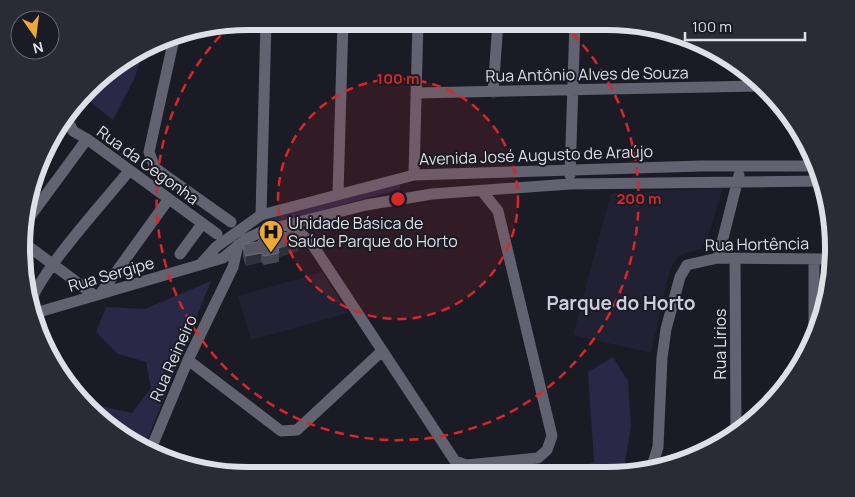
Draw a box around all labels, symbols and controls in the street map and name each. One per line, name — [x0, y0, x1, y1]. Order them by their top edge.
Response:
north arrow — [10, 10, 60, 60]
scale bar — [685, 10, 805, 42]
text: 100 m — [692, 16, 732, 37]
text: N — [31, 38, 45, 59]
street label: Rua Antônio Alves de Souza — [485, 61, 689, 87]
text: 100 m — [377, 68, 419, 89]
street label: Rua da Cegonha — [93, 121, 203, 209]
street label: Avenida José Augusto de Araújo — [419, 140, 653, 170]
text: 200 m — [616, 188, 662, 209]
centre of rings — [389, 190, 407, 208]
place label: Unidade Básica de Saúde Parque do Horto — [288, 212, 458, 252]
hospital icon: Unidade Básica de Saúde Parque do Horto — [258, 219, 284, 253]
street label: Rua Hortência — [705, 232, 809, 256]
street label: Rua Sergipe — [65, 251, 157, 297]
district label: Parque do Horto — [547, 290, 696, 316]
street label: Rua Lirios — [709, 309, 731, 379]
street label: Rua Reineiro — [144, 311, 202, 405]

